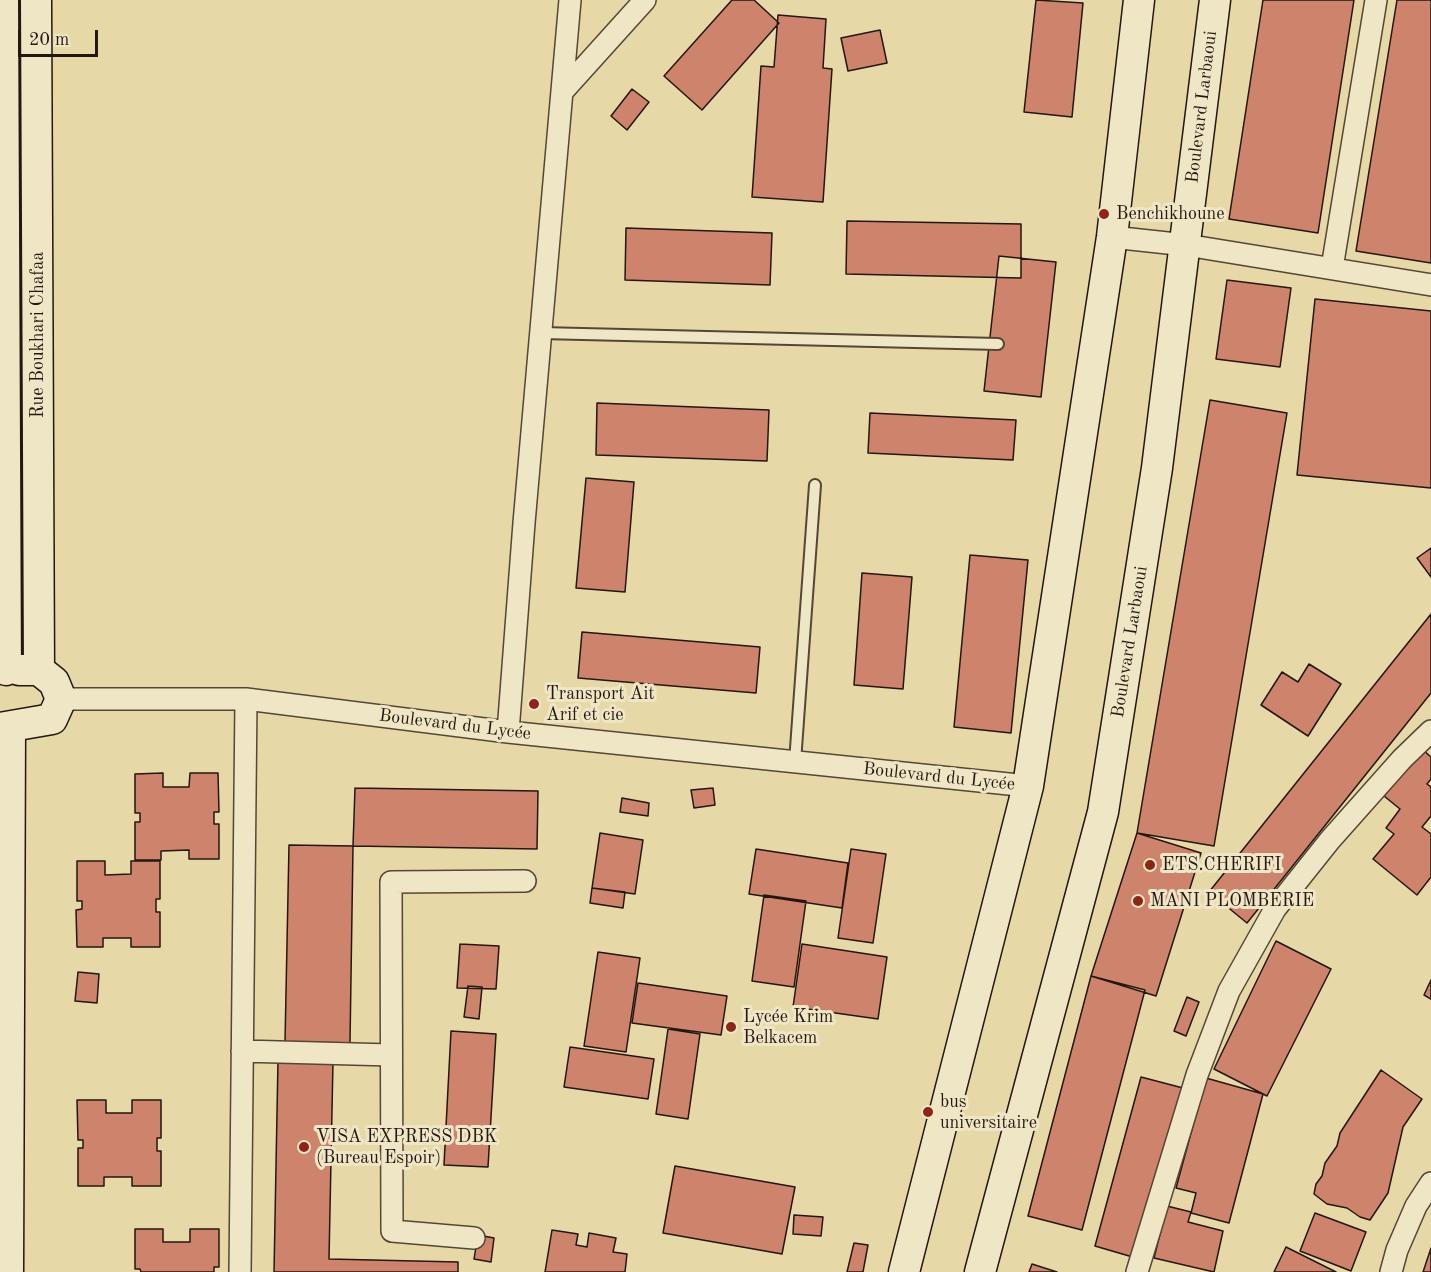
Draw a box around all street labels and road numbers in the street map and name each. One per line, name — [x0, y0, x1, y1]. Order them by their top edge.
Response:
street label: Boulevard Larbaoui — [1182, 29, 1222, 185]
street label: Rue Boukhari Chafaa — [27, 252, 49, 418]
street label: Boulevard Larbaoui — [1107, 564, 1153, 720]
street label: Boulevard du Lycée — [378, 705, 532, 745]
street label: Boulevard du Lycée — [862, 758, 1016, 796]

